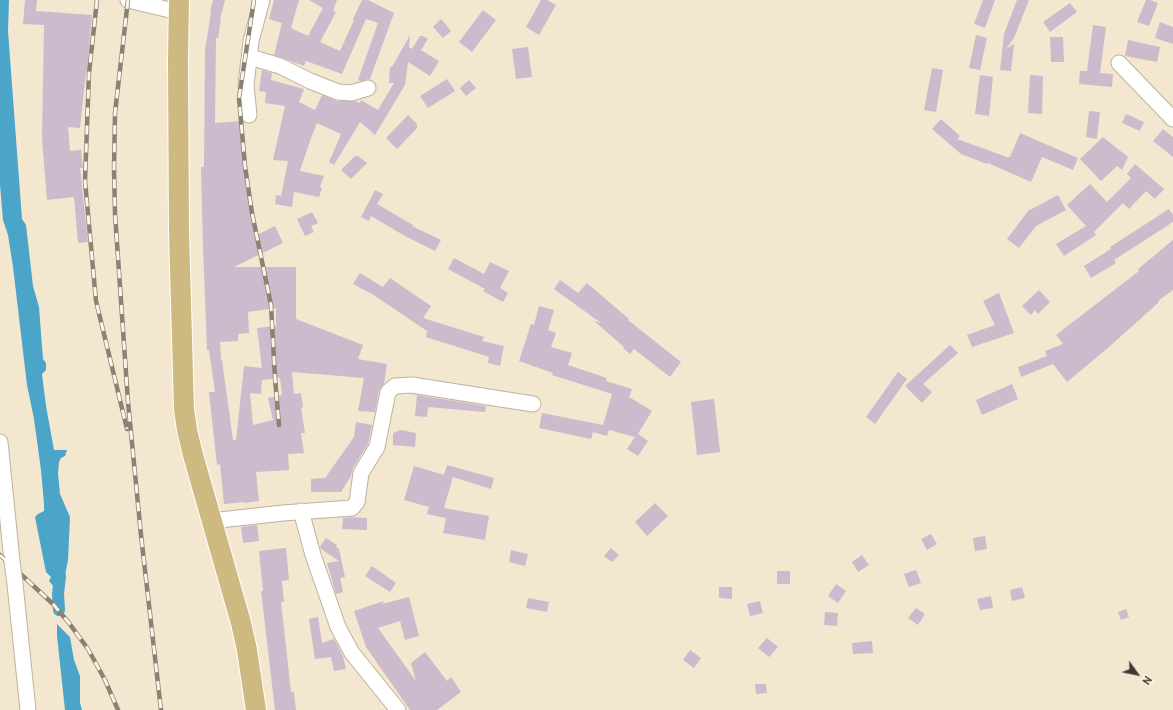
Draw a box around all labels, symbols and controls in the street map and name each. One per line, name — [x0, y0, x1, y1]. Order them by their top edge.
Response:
north arrow — [1117, 654, 1157, 694]
text: N — [1139, 673, 1155, 688]

